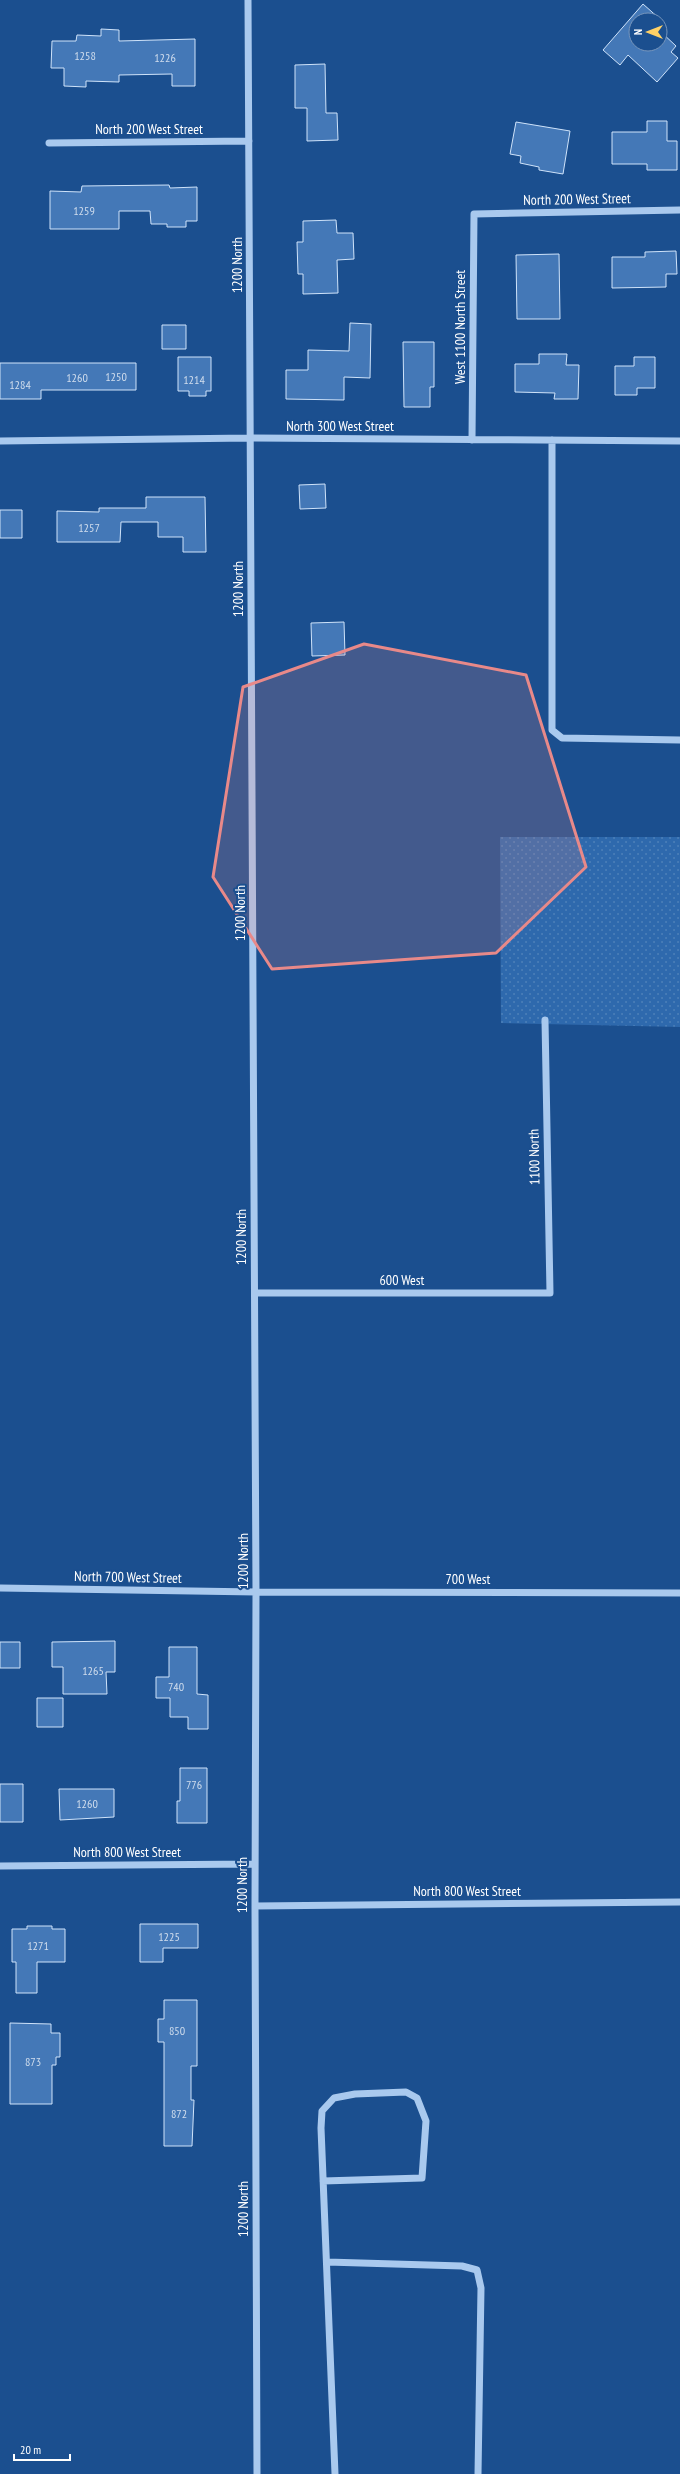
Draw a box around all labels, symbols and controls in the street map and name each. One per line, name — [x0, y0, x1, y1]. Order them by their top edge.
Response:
north arrow — [628, 12, 668, 52]
text: N — [631, 29, 645, 35]
house number: 1258 — [74, 48, 96, 63]
house number: 1226 — [154, 50, 176, 65]
street label: North 200 West Street — [95, 120, 203, 138]
street label: North 200 West Street — [523, 189, 631, 209]
house number: 1259 — [73, 203, 95, 218]
street label: 1200 North — [228, 237, 246, 293]
street label: West 1100 North Street — [451, 270, 469, 384]
house number: 1250 — [105, 369, 127, 384]
house number: 1260 — [66, 370, 88, 385]
house number: 1214 — [183, 372, 205, 387]
house number: 1284 — [9, 377, 31, 392]
street label: North 300 West Street — [286, 417, 394, 435]
house number: 1257 — [78, 520, 100, 535]
street label: 1200 North — [229, 561, 247, 617]
street label: 1200 North — [231, 885, 249, 941]
street label: 1100 North — [525, 1129, 543, 1185]
street label: 1200 North — [232, 1209, 250, 1265]
street label: 600 West — [380, 1271, 425, 1289]
street label: 1200 North — [234, 1533, 252, 1589]
street label: North 700 West Street — [74, 1567, 182, 1587]
street label: 700 West — [446, 1570, 491, 1588]
house number: 1265 — [82, 1663, 104, 1678]
house number: 740 — [168, 1679, 184, 1694]
house number: 776 — [186, 1777, 202, 1792]
house number: 1260 — [76, 1796, 98, 1811]
street label: North 800 West Street — [73, 1843, 181, 1861]
street label: 1200 North — [233, 1857, 251, 1913]
street label: North 800 West Street — [413, 1882, 521, 1900]
house number: 1225 — [158, 1929, 180, 1944]
house number: 1271 — [27, 1938, 49, 1953]
house number: 850 — [169, 2023, 185, 2038]
house number: 873 — [25, 2054, 41, 2069]
house number: 872 — [171, 2106, 187, 2121]
street label: 1200 North — [234, 2181, 252, 2237]
scale bar — [14, 2436, 70, 2462]
text: 20 m — [20, 2442, 41, 2457]

